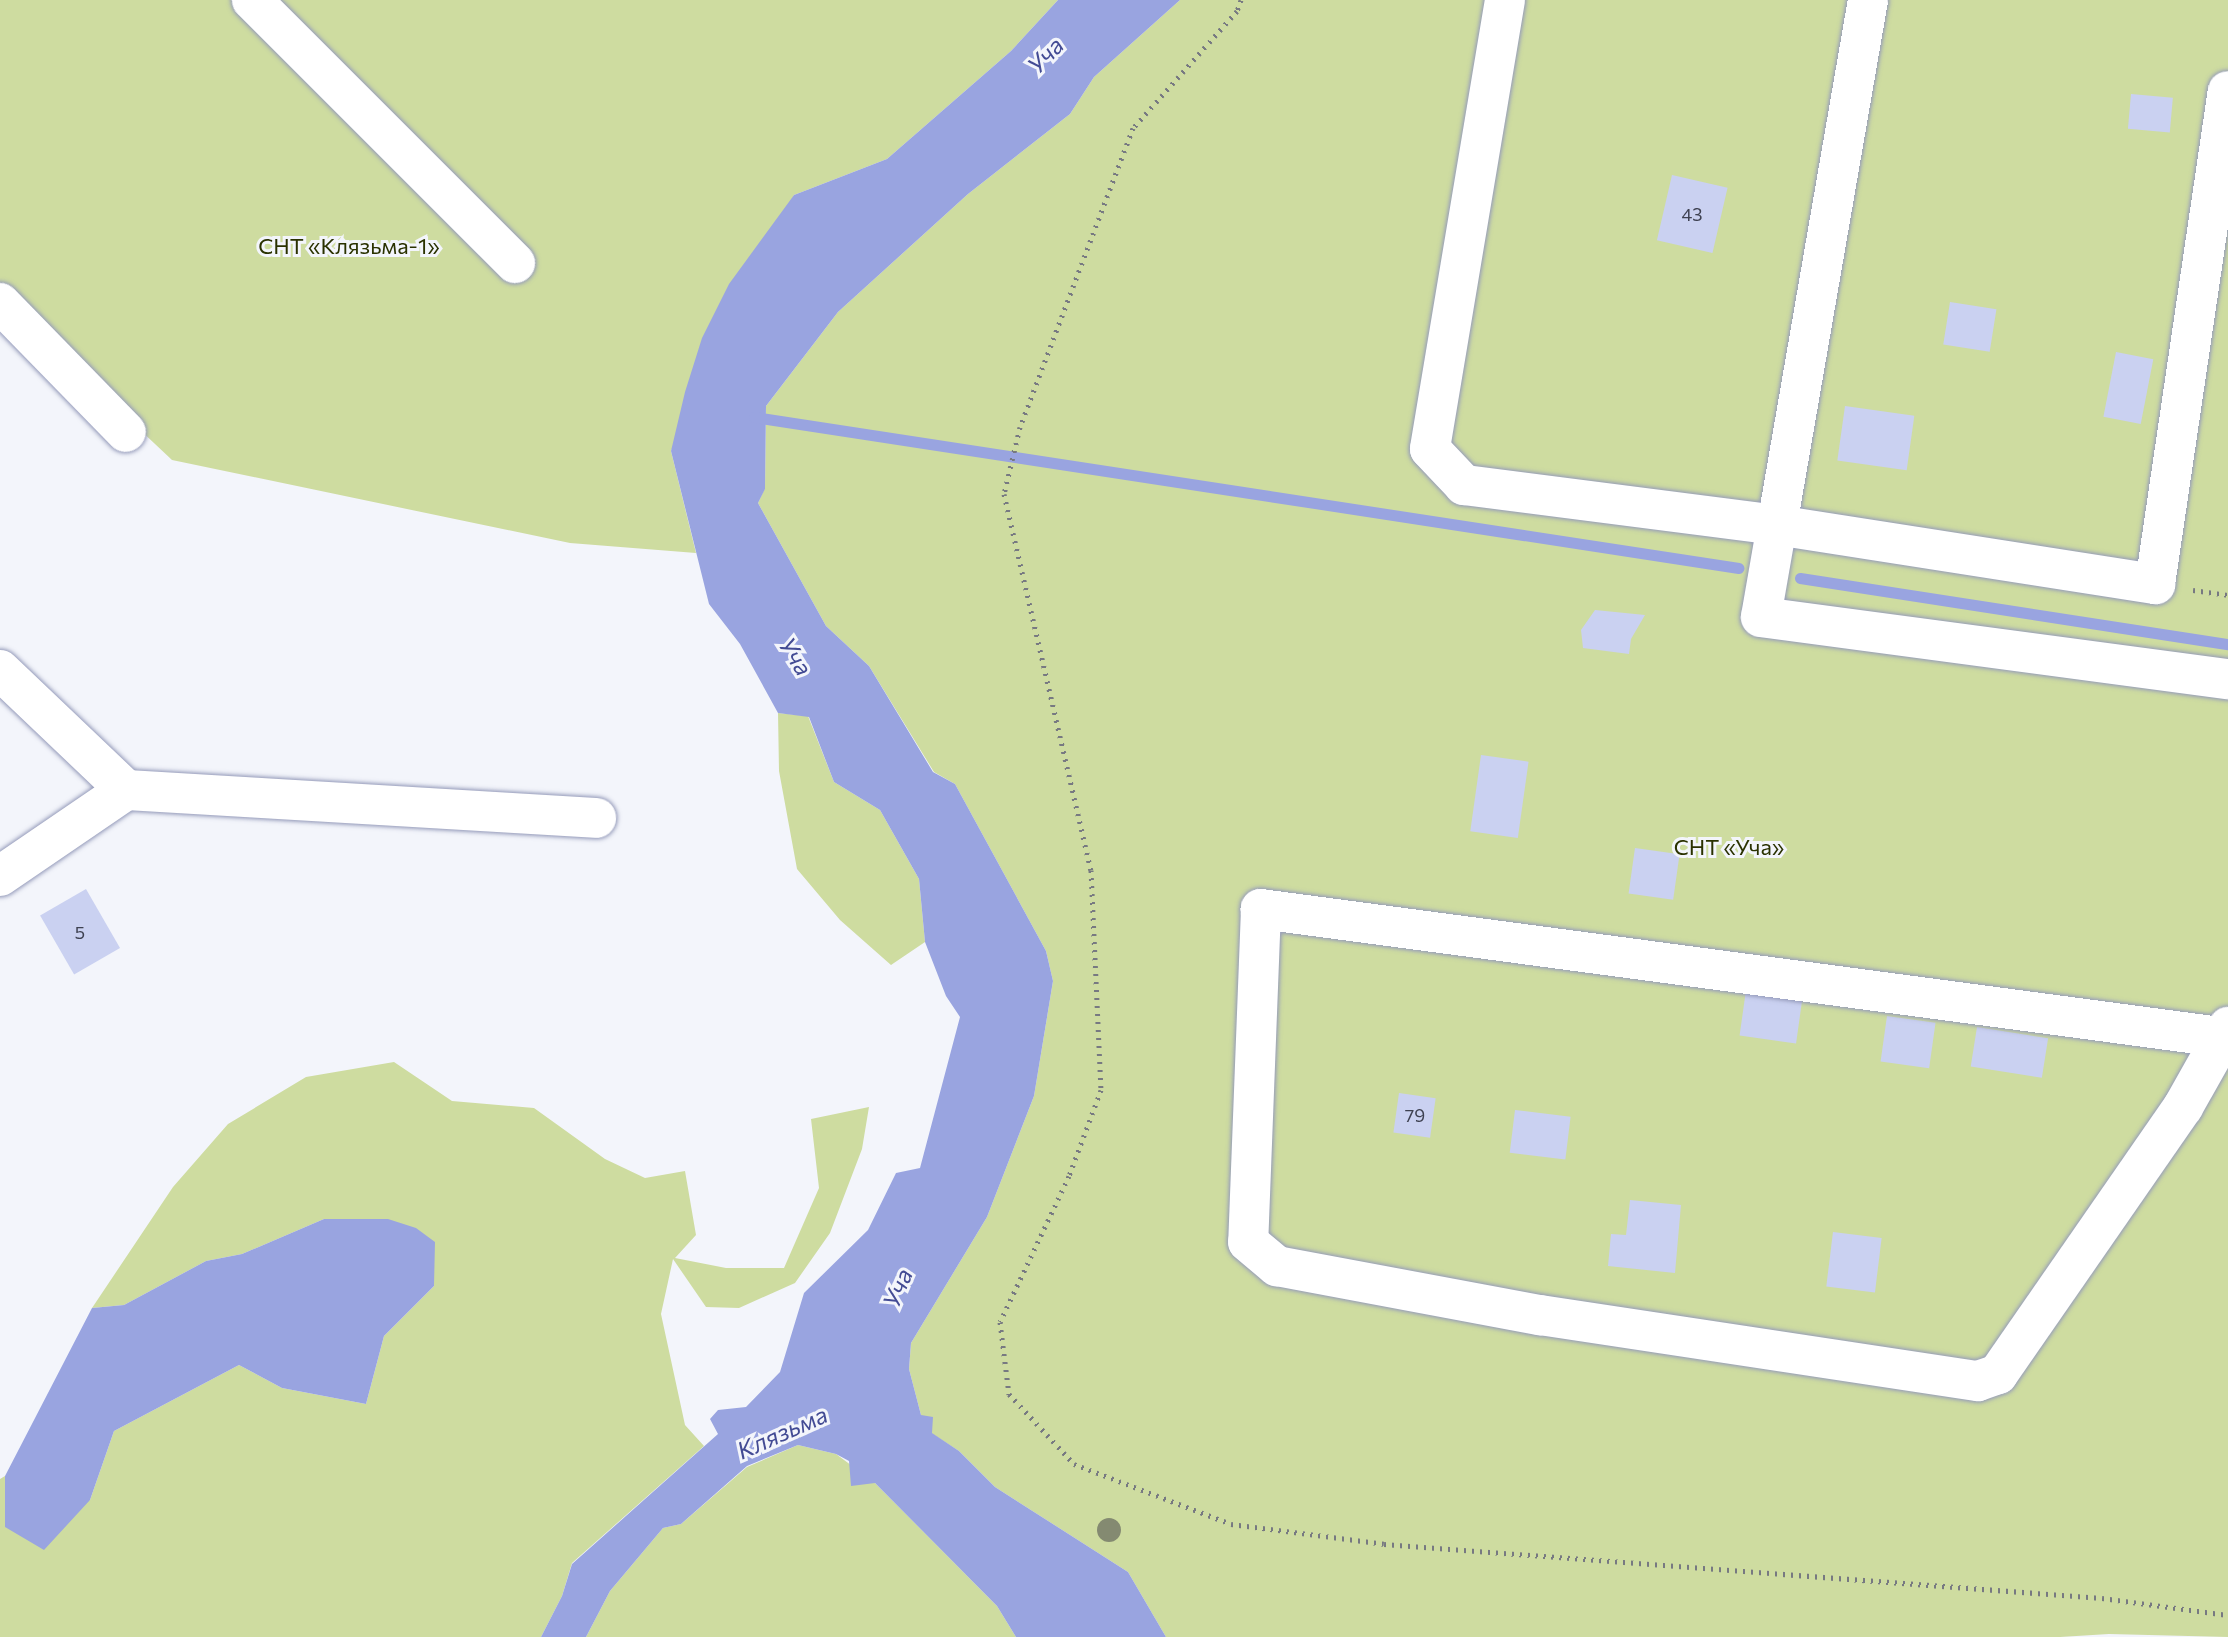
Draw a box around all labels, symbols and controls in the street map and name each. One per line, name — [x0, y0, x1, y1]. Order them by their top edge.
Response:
water label: Уча — [1021, 31, 1069, 79]
house number: 43 — [1681, 203, 1703, 225]
park label: СНТ «Клязьма-1» — [258, 233, 440, 259]
water label: Уча — [773, 631, 819, 681]
park label: СНТ «Уча» — [1674, 834, 1784, 860]
house number: 5 — [75, 921, 85, 943]
house number: 79 — [1405, 1104, 1425, 1126]
water label: Уча — [876, 1264, 918, 1312]
water label: Клязьма — [732, 1399, 832, 1465]

